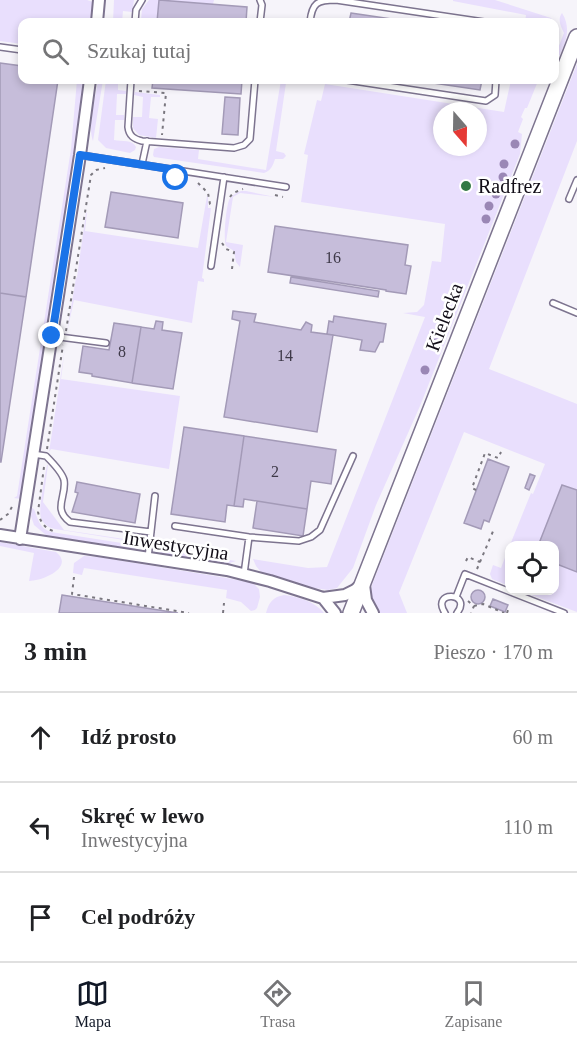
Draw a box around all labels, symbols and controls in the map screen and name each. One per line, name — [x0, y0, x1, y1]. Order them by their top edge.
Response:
search box — [18, 18, 559, 84]
icon: search — [39, 35, 72, 68]
text: Szukaj tutaj — [87, 38, 191, 63]
north arrow — [433, 102, 487, 156]
route start — [162, 164, 188, 190]
place label: Radfrez — [478, 175, 541, 197]
marker: Radfrez — [459, 179, 473, 193]
house number: 16 — [325, 249, 341, 266]
street label: Kielecka — [421, 280, 467, 354]
route end — [38, 322, 64, 348]
house number: 8 — [118, 343, 126, 360]
house number: 14 — [277, 347, 293, 364]
house number: 2 — [271, 463, 279, 480]
street label: Inwestycyjna — [121, 526, 230, 565]
map controls — [505, 541, 559, 595]
button: locate — [505, 541, 559, 595]
text: 3 min — [24, 637, 87, 666]
text: Pieszo · 170 m — [434, 641, 553, 663]
icon: ahead — [24, 721, 57, 754]
text: Idź prosto — [81, 724, 177, 749]
text: 60 m — [512, 726, 553, 748]
text: Skręć w lewo — [81, 803, 204, 828]
icon: left — [24, 811, 57, 844]
text: 110 m — [503, 816, 553, 838]
text: Inwestycyjna — [81, 829, 188, 851]
icon: arrive — [24, 901, 57, 934]
text: Cel podróży — [81, 904, 195, 929]
tab: Mapa — [75, 977, 111, 1031]
tab: Trasa — [260, 977, 295, 1031]
tab: Zapisane — [445, 977, 502, 1031]

